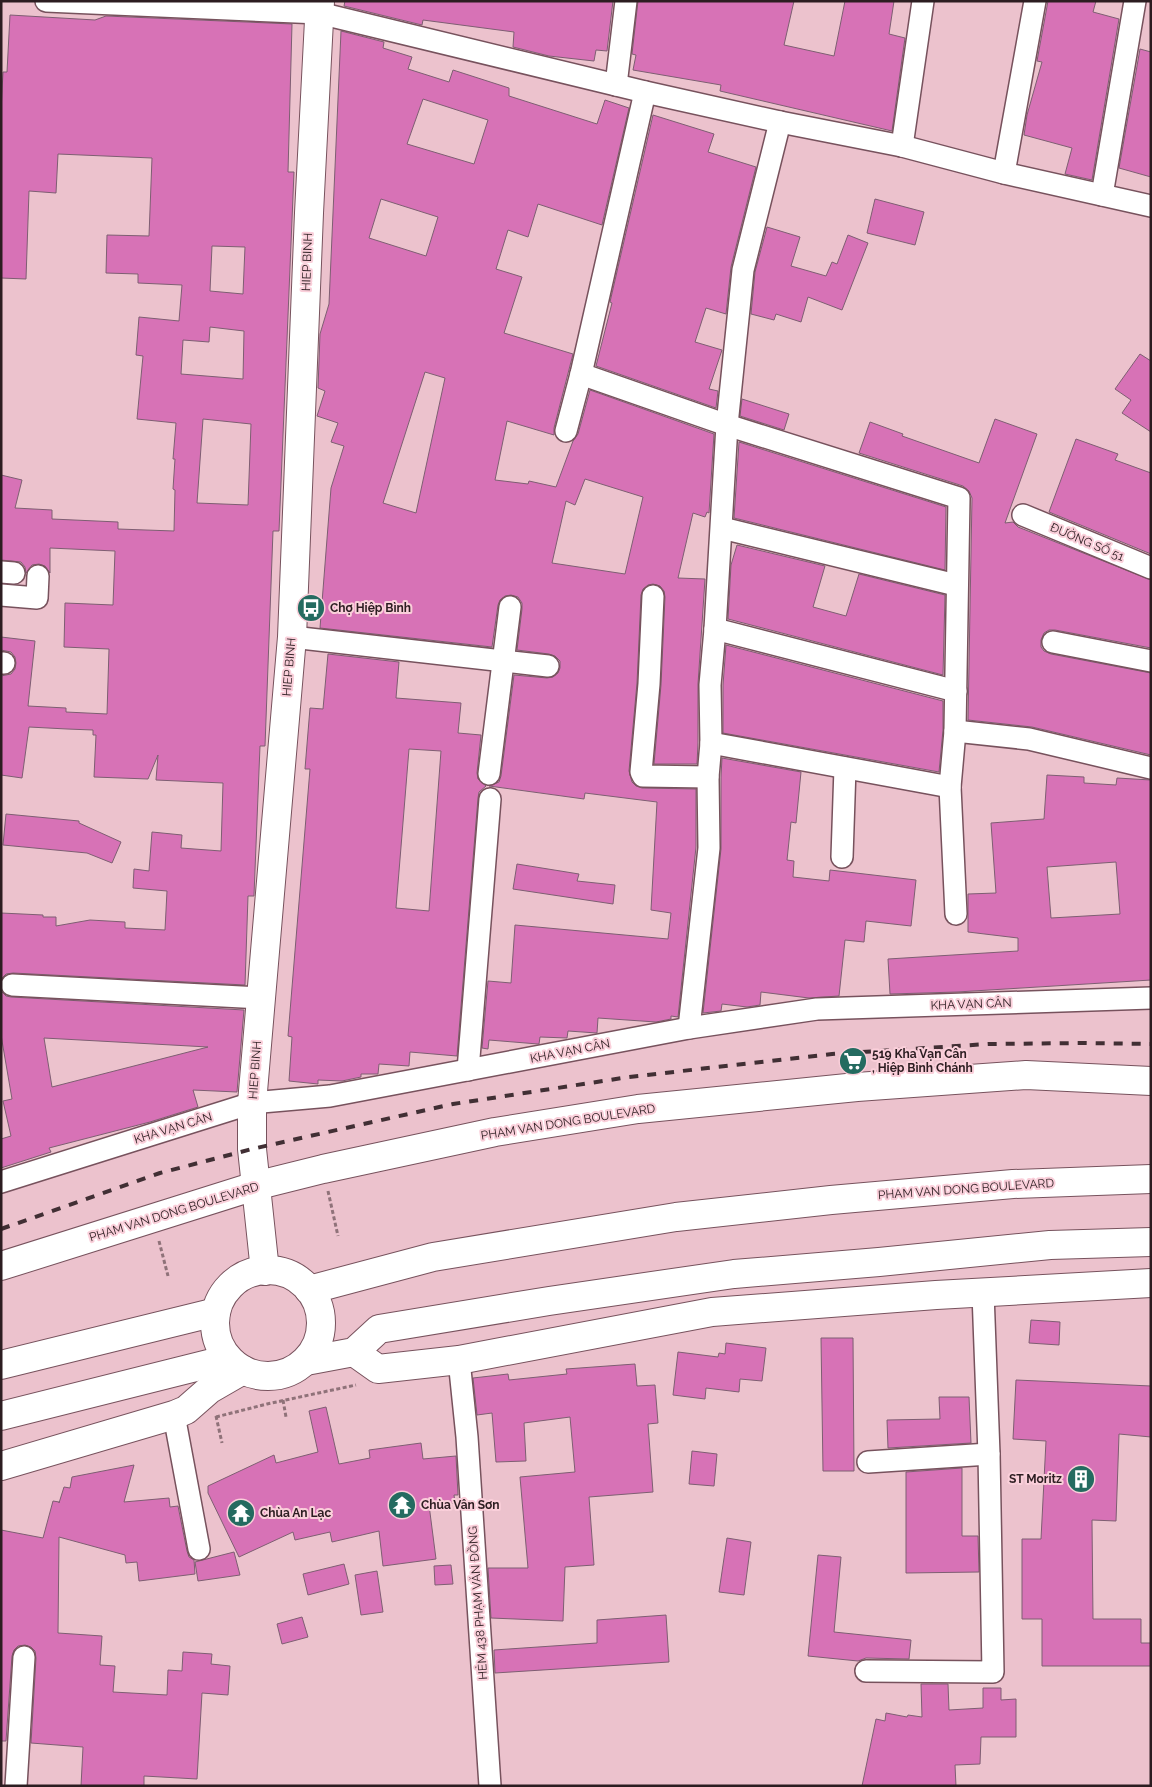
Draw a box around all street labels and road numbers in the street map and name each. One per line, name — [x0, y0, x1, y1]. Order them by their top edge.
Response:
street label: HIEP BINH — [299, 233, 315, 291]
street label: ĐƯỜNG SỐ 51 — [1048, 520, 1126, 564]
street label: HIEP BINH — [279, 637, 299, 697]
street label: KHA VẠN CÂN — [930, 996, 1012, 1012]
street label: KHA VẠN CÂN — [529, 1036, 611, 1066]
street label: HIEP BINH — [246, 1040, 264, 1100]
street label: PHAM VAN DONG BOULEVARD — [480, 1101, 657, 1143]
street label: KHA VẠN CÂN — [132, 1109, 214, 1147]
street label: PHAM VAN DONG BOULEVARD — [878, 1176, 1055, 1202]
street label: PHAM VAN DONG BOULEVARD — [88, 1179, 261, 1244]
street label: HẺM 438 PHẠM VĂN ĐỒNG — [466, 1526, 490, 1680]

